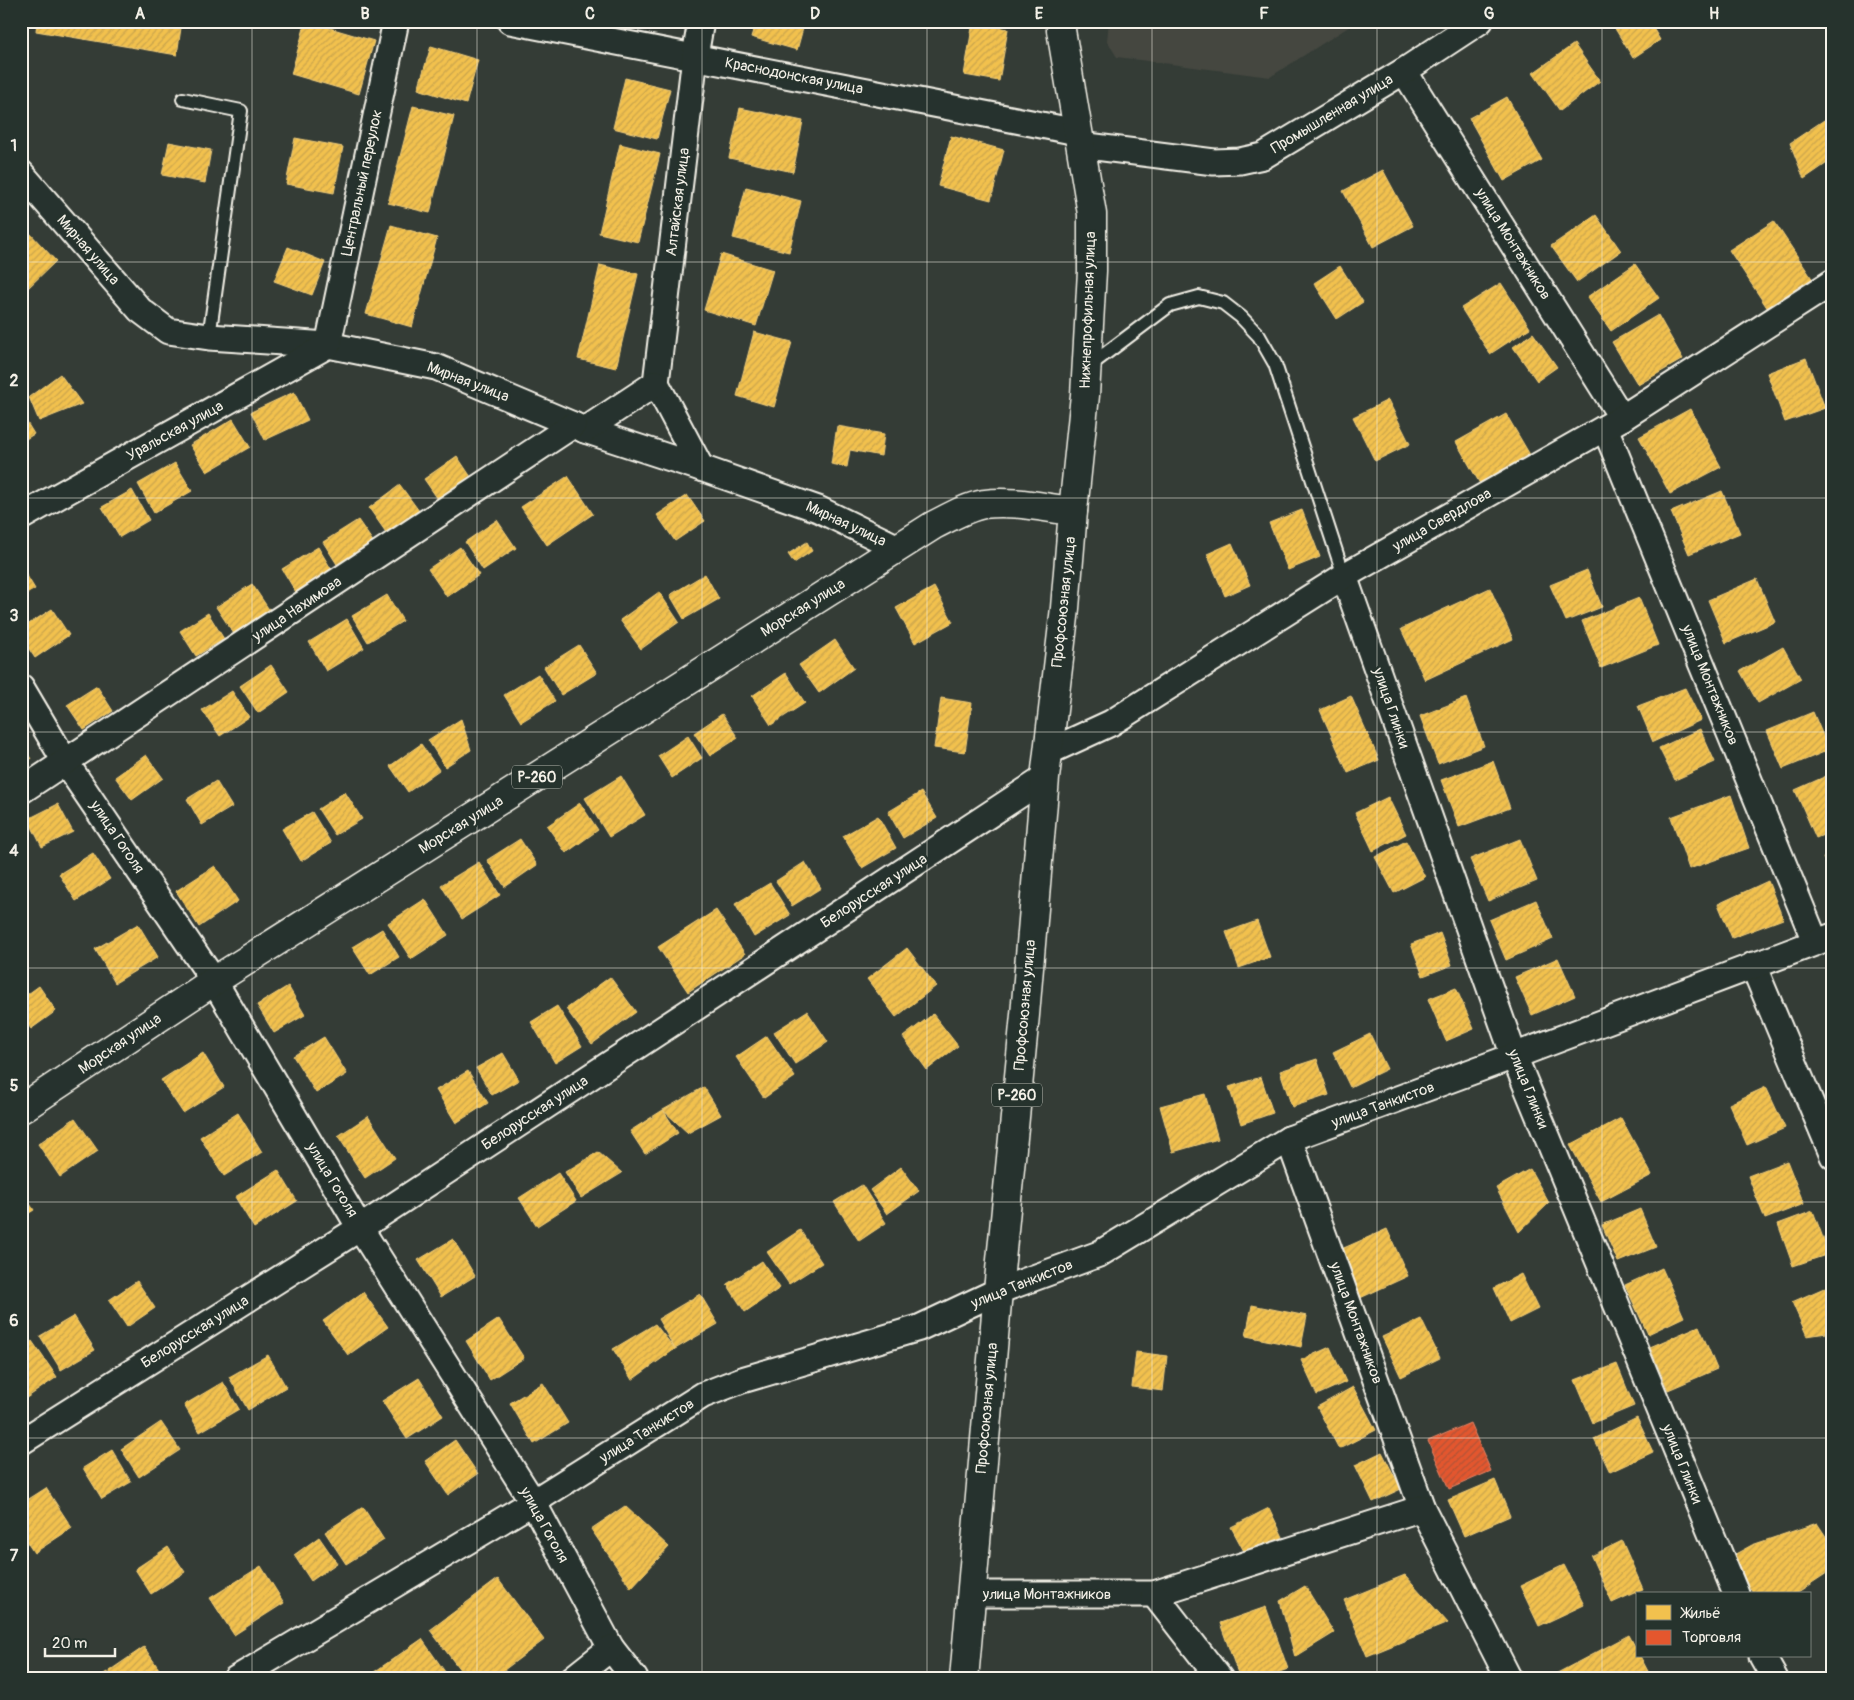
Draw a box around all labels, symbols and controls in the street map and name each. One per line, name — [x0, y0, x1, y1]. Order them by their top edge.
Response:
text: A — [135, 4, 146, 24]
text: B — [360, 4, 370, 24]
text: C — [585, 4, 595, 24]
text: D — [810, 4, 820, 24]
text: E — [1035, 4, 1044, 24]
text: F — [1259, 4, 1269, 24]
text: G — [1484, 4, 1495, 24]
text: H — [1709, 4, 1719, 24]
street label: Краснодонская улица — [723, 53, 865, 99]
street label: Промышленная улица — [1267, 70, 1397, 158]
street label: Центральный переулок — [337, 108, 387, 258]
text: 1 — [11, 136, 17, 156]
street label: Алтайская улица — [662, 147, 694, 257]
street label: улица Монтажников — [1470, 184, 1555, 303]
street label: Мирная улица — [52, 211, 124, 289]
street label: Нижнепрофильная улица — [1076, 231, 1100, 389]
street label: Мирная улица — [424, 358, 512, 406]
text: 2 — [10, 371, 19, 391]
street label: Уральская улица — [123, 397, 227, 465]
street label: улица Свердлова — [1388, 484, 1495, 556]
street label: Мирная улица — [803, 497, 889, 551]
street label: Профсоюзная улица — [1048, 536, 1080, 668]
street label: улица Нахимова — [248, 572, 345, 646]
street label: Морская улица — [757, 575, 849, 641]
text: 3 — [10, 606, 19, 626]
street label: улица Монтажников — [1677, 621, 1743, 748]
street label: улица Глинки — [1368, 664, 1414, 751]
road number: Р-260 — [512, 766, 562, 789]
street label: Морская улица — [415, 792, 507, 858]
street label: улица Гоголя — [85, 796, 148, 877]
text: 4 — [9, 841, 19, 861]
street label: Белорусская улица — [817, 849, 931, 933]
street label: Профсоюзная улица — [1010, 939, 1040, 1071]
street label: Морская улица — [75, 1009, 165, 1079]
street label: улица Глинки — [1503, 1045, 1553, 1132]
street label: Белорусская улица — [478, 1071, 592, 1155]
text: 5 — [10, 1076, 19, 1096]
street label: улица Танкистов — [1328, 1078, 1437, 1133]
road number: Р-260 — [992, 1084, 1042, 1106]
street label: улица Гоголя — [302, 1138, 362, 1221]
street label: улица Танкистов — [967, 1255, 1076, 1313]
street label: улица Монтажников — [1325, 1258, 1387, 1387]
street label: Белорусская улица — [138, 1291, 252, 1373]
text: 6 — [9, 1311, 19, 1331]
street label: Профсоюзная улица — [972, 1342, 1002, 1474]
street label: улица Танкистов — [595, 1394, 698, 1468]
street label: улица Глинки — [1657, 1420, 1707, 1507]
street label: улица Гоголя — [515, 1483, 573, 1566]
text: 7 — [10, 1546, 19, 1566]
street label: улица Монтажников — [982, 1585, 1111, 1604]
legend — [1636, 1592, 1812, 1658]
text: Жильё — [1680, 1604, 1721, 1623]
scale bar — [45, 1625, 115, 1657]
text: Торговля — [1682, 1628, 1741, 1647]
text: 20 m — [52, 1634, 87, 1653]

